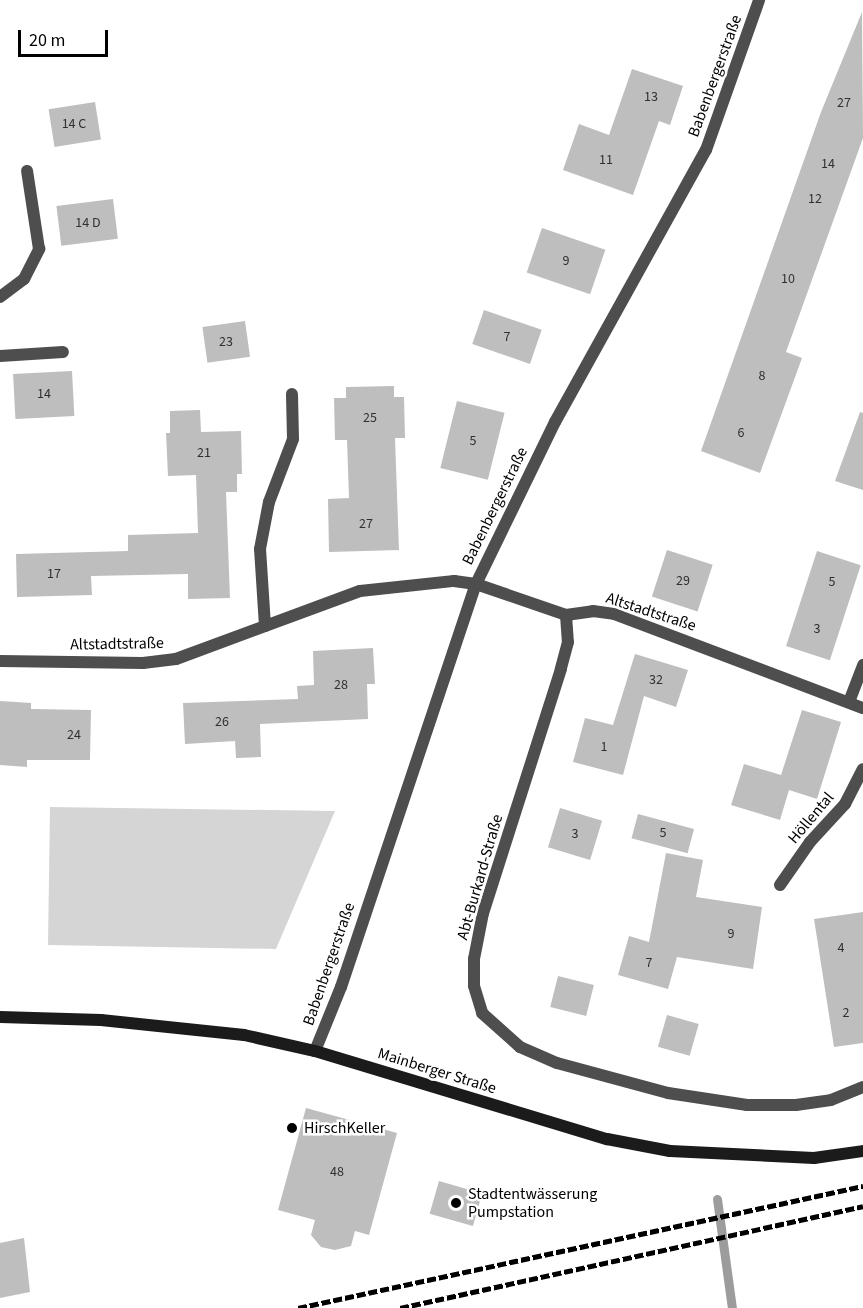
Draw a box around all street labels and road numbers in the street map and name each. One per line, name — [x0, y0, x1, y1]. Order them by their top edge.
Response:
street label: Babenbergerstraße — [684, 12, 746, 140]
street label: Babenbergerstraße — [458, 444, 532, 568]
street label: Altstadtstraße — [603, 588, 699, 636]
street label: Altstadtstraße — [70, 634, 164, 654]
street label: Höllental — [784, 788, 838, 848]
street label: Abt-Burkard-Straße — [453, 812, 507, 942]
street label: Babenbergerstraße — [299, 900, 359, 1028]
street label: Mainberger Straße — [375, 1044, 499, 1098]

